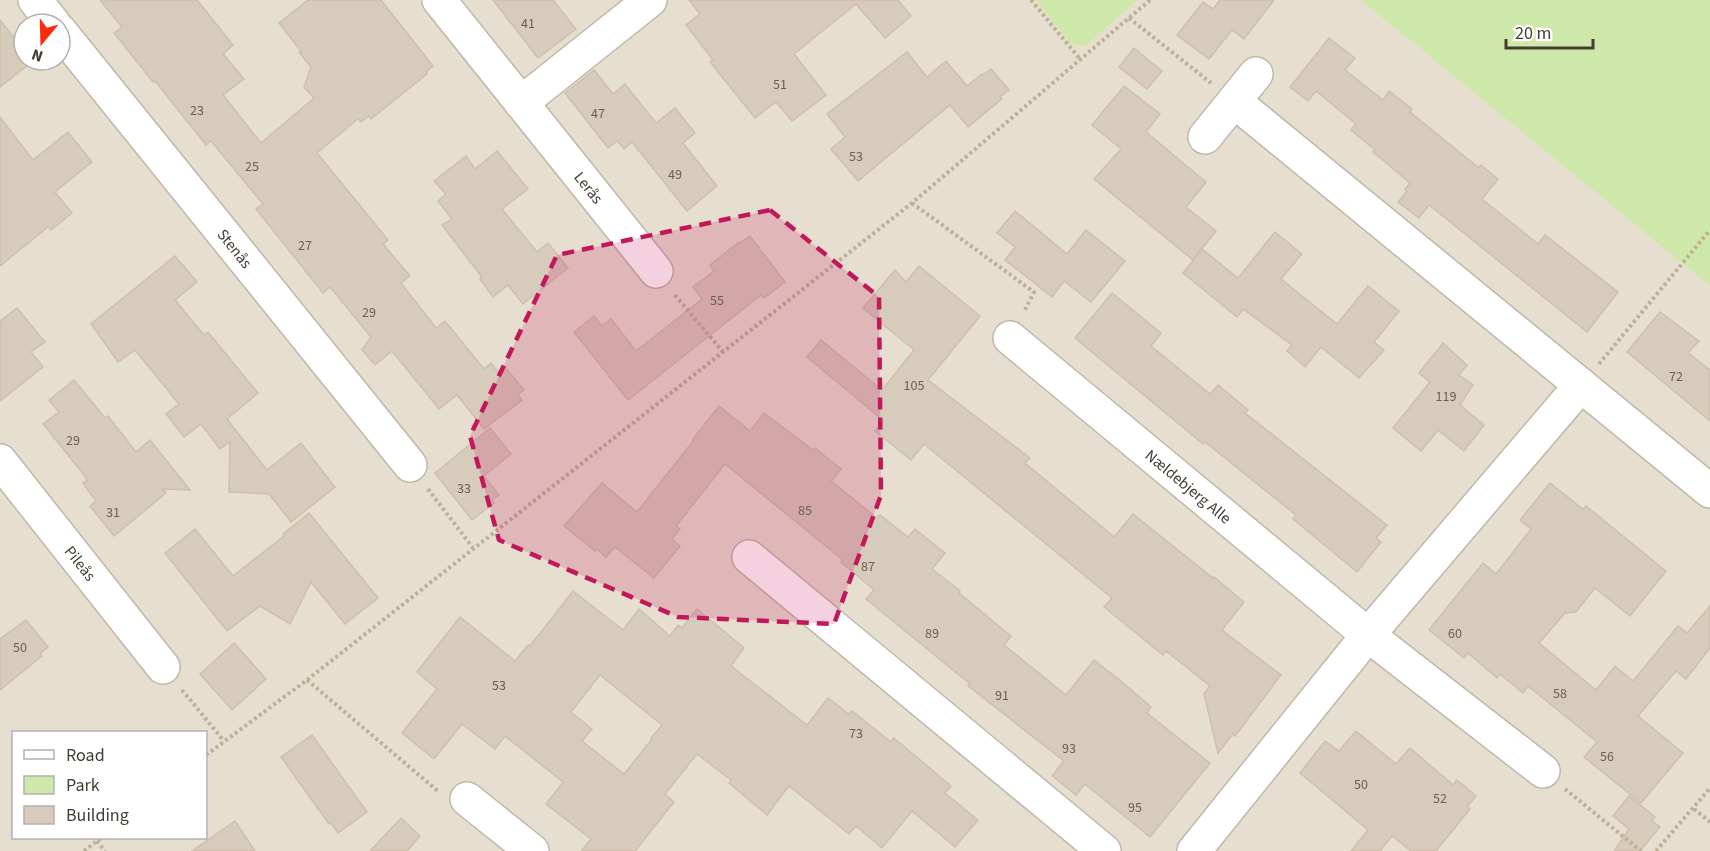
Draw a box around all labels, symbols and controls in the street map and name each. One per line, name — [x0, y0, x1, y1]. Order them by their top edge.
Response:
north arrow — [12, 12, 72, 72]
scale bar — [1506, 12, 1593, 50]
house number: 41 — [521, 14, 535, 34]
text: 20 m — [1515, 21, 1551, 46]
text: N — [29, 43, 46, 67]
house number: 51 — [773, 75, 787, 95]
house number: 23 — [190, 101, 204, 121]
house number: 47 — [591, 104, 605, 124]
house number: 53 — [849, 147, 863, 167]
house number: 25 — [245, 157, 259, 177]
house number: 49 — [668, 165, 682, 185]
street label: Lerås — [569, 167, 608, 209]
street label: Stenås — [212, 224, 257, 273]
house number: 27 — [298, 236, 312, 256]
house number: 55 — [710, 291, 724, 311]
house number: 29 — [362, 303, 376, 323]
house number: 72 — [1669, 367, 1683, 387]
house number: 105 — [904, 376, 924, 396]
house number: 119 — [1436, 387, 1456, 407]
house number: 29 — [66, 431, 80, 451]
street label: Nældebjerg Alle — [1140, 445, 1236, 529]
house number: 33 — [457, 479, 471, 499]
house number: 85 — [798, 501, 812, 521]
house number: 31 — [106, 503, 120, 523]
street label: Pileås — [59, 541, 101, 586]
house number: 87 — [861, 557, 875, 577]
house number: 89 — [925, 624, 939, 644]
house number: 60 — [1448, 624, 1462, 644]
house number: 50 — [13, 638, 27, 658]
house number: 53 — [492, 676, 506, 696]
house number: 58 — [1553, 684, 1567, 704]
house number: 91 — [995, 686, 1009, 706]
house number: 73 — [849, 724, 863, 744]
legend — [12, 731, 207, 839]
house number: 93 — [1062, 739, 1076, 759]
text: Road — [66, 743, 105, 768]
house number: 56 — [1600, 747, 1614, 767]
text: Park — [66, 773, 100, 798]
house number: 50 — [1354, 775, 1368, 795]
house number: 52 — [1433, 789, 1447, 809]
house number: 95 — [1128, 798, 1142, 818]
text: Building — [66, 803, 129, 828]

